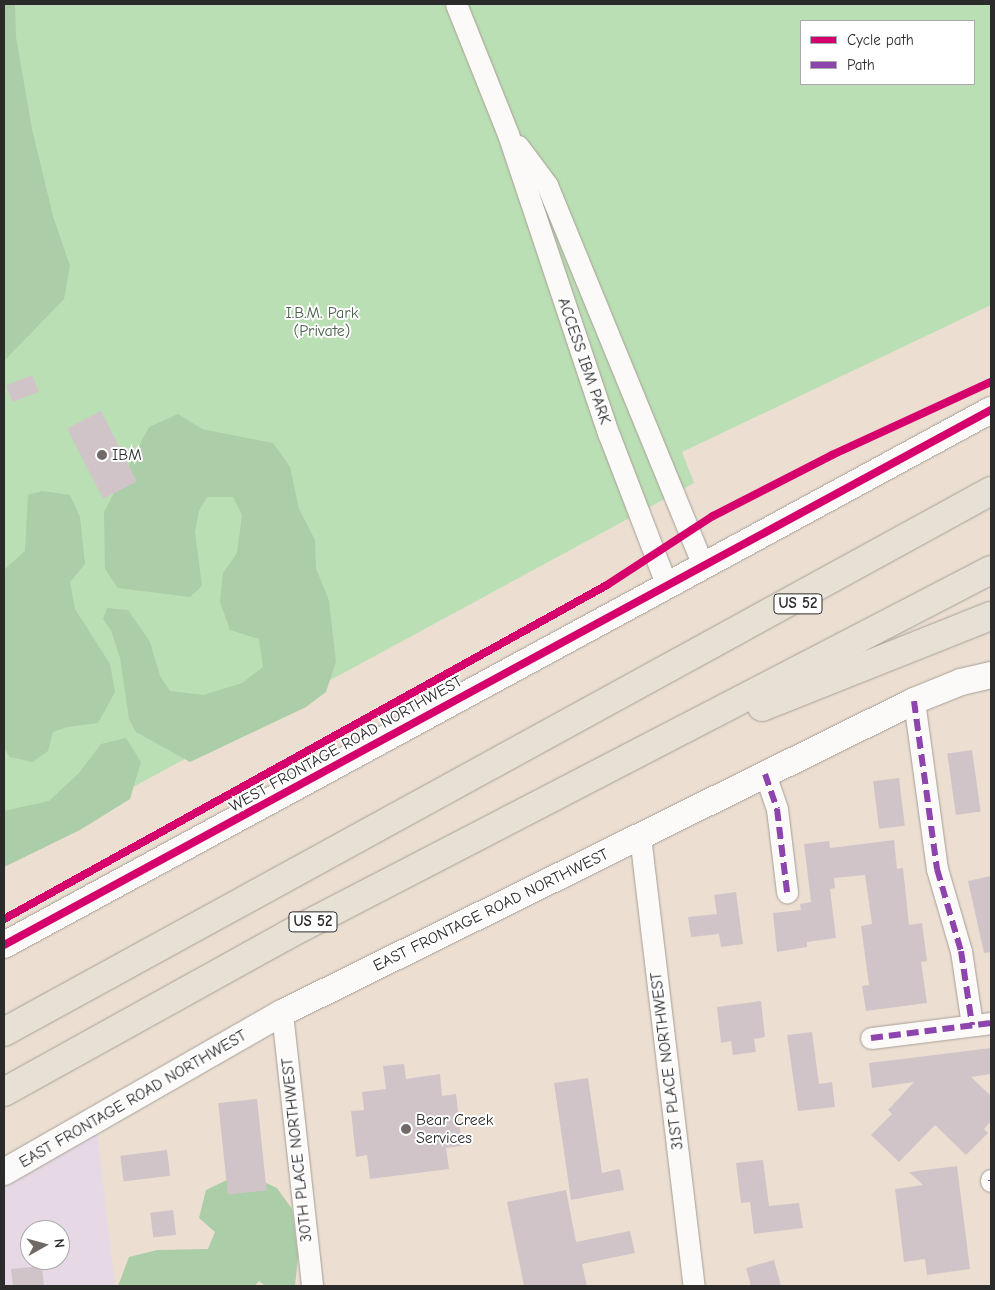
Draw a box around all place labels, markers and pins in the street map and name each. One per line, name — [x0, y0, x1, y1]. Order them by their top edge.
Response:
place label: IBM — [112, 445, 142, 465]
marker: IBM — [96, 449, 108, 461]
place label: Bear Creek Services — [416, 1110, 494, 1148]
marker: Bear Creek Services — [400, 1123, 412, 1135]

